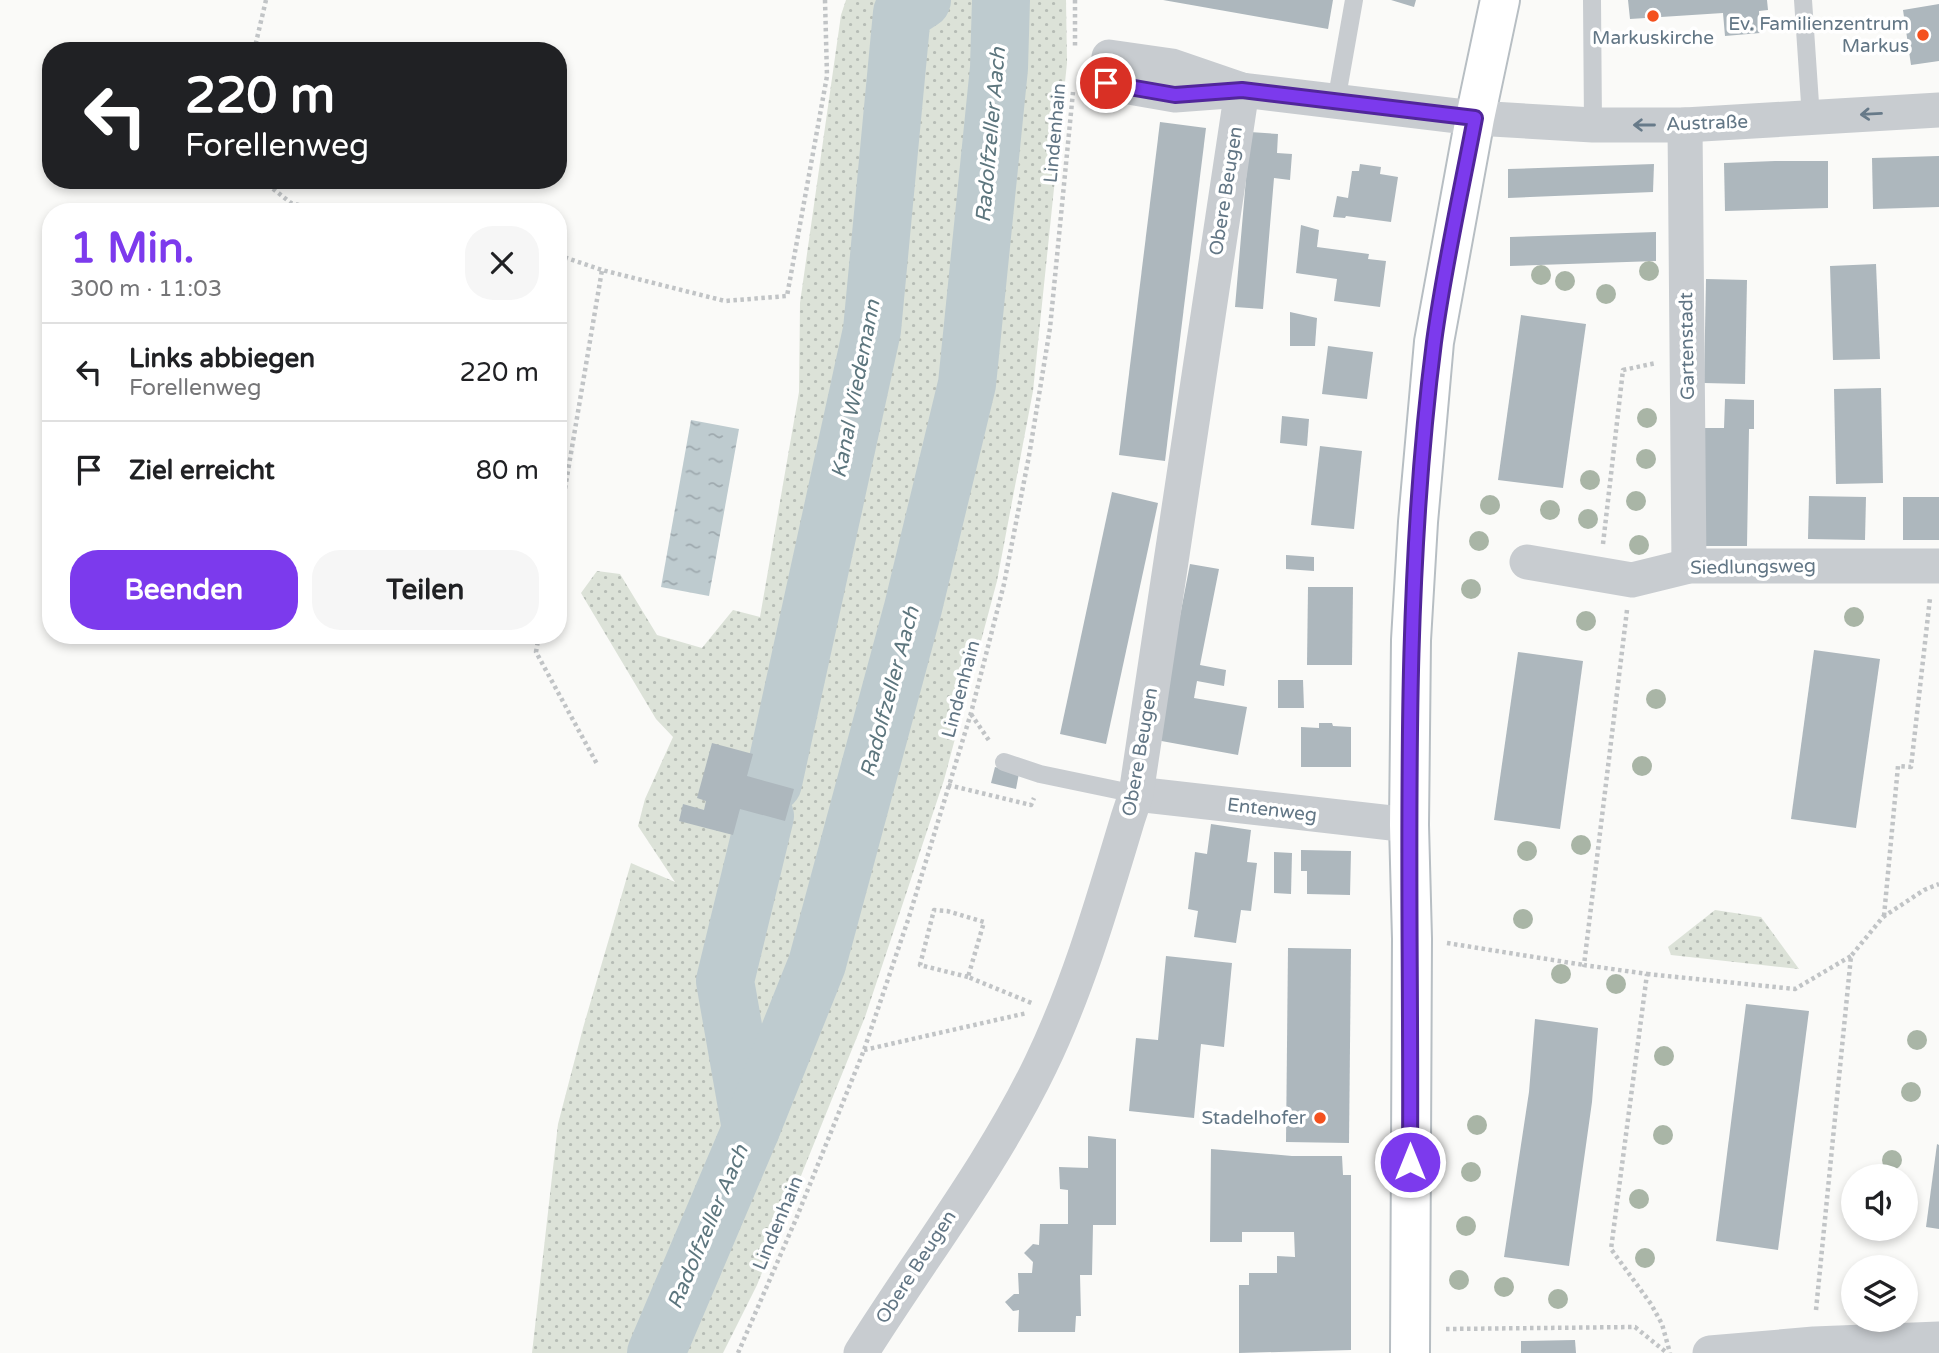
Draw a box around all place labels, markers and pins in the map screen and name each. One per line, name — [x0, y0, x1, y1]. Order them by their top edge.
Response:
marker: Markuskirche — [1645, 8, 1661, 24]
place label: Ev. Familienzentrum Markus — [1728, 13, 1909, 57]
place label: Markuskirche — [1592, 27, 1714, 49]
marker: Ev. Familienzentrum Markus — [1915, 27, 1931, 43]
pin — [1076, 53, 1136, 113]
place label: Stadelhofer — [1202, 1107, 1307, 1129]
marker: Stadelhofer — [1312, 1110, 1328, 1126]

